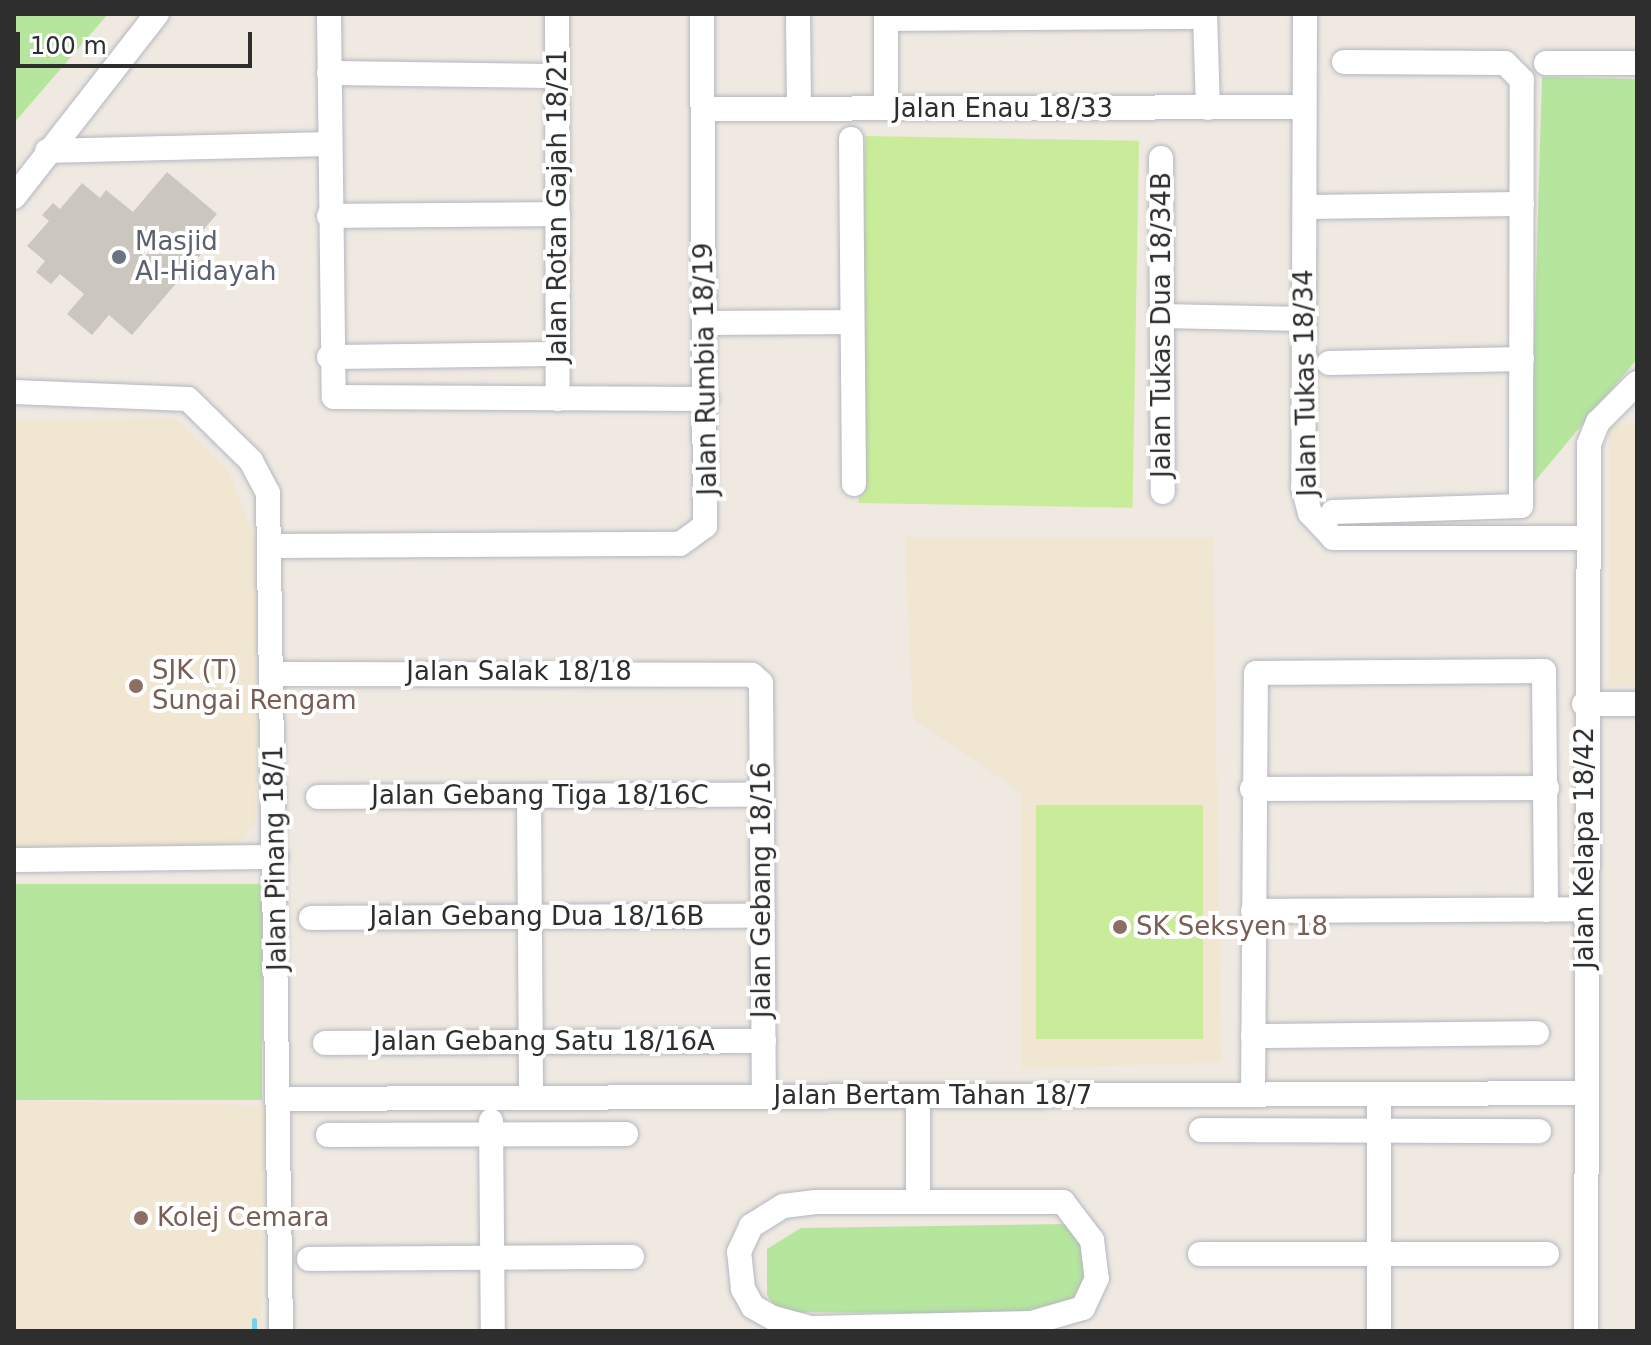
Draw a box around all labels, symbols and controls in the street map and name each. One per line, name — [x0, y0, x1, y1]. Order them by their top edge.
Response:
scale bar — [20, 16, 256, 66]
text: 100 m — [30, 32, 107, 60]
street label: Jalan Rotan Gajah 18/21 — [542, 49, 574, 363]
street label: Jalan Enau 18/33 — [893, 93, 1113, 125]
street label: Jalan Tukas Dua 18/34B — [1146, 172, 1178, 478]
place label: Masjid Al-Hidayah — [135, 226, 276, 288]
street label: Jalan Rumbia 18/19 — [688, 242, 724, 496]
marker: Masjid Al-Hidayah — [110, 248, 128, 266]
street label: Jalan Tukas 18/34 — [1288, 269, 1324, 497]
place label: SJK (T) Sungai Rengam — [152, 655, 357, 716]
street label: Jalan Salak 18/18 — [406, 656, 632, 688]
marker: SJK (T) Sungai Rengam — [127, 677, 145, 695]
street label: Jalan Kelapa 18/42 — [1569, 727, 1601, 969]
street label: Jalan Pinang 18/1 — [258, 745, 294, 971]
street label: Jalan Gebang 18/16 — [746, 762, 778, 1018]
street label: Jalan Gebang Tiga 18/16C — [371, 780, 709, 812]
street label: Jalan Gebang Dua 18/16B — [370, 901, 704, 933]
place label: SK Seksyen 18 — [1136, 911, 1328, 943]
marker: SK Seksyen 18 — [1111, 918, 1129, 936]
street label: Jalan Gebang Satu 18/16A — [373, 1026, 715, 1058]
street label: Jalan Bertam Tahan 18/7 — [774, 1080, 1092, 1112]
place label: Kolej Cemara — [157, 1202, 329, 1234]
marker: Kolej Cemara — [132, 1209, 150, 1227]

